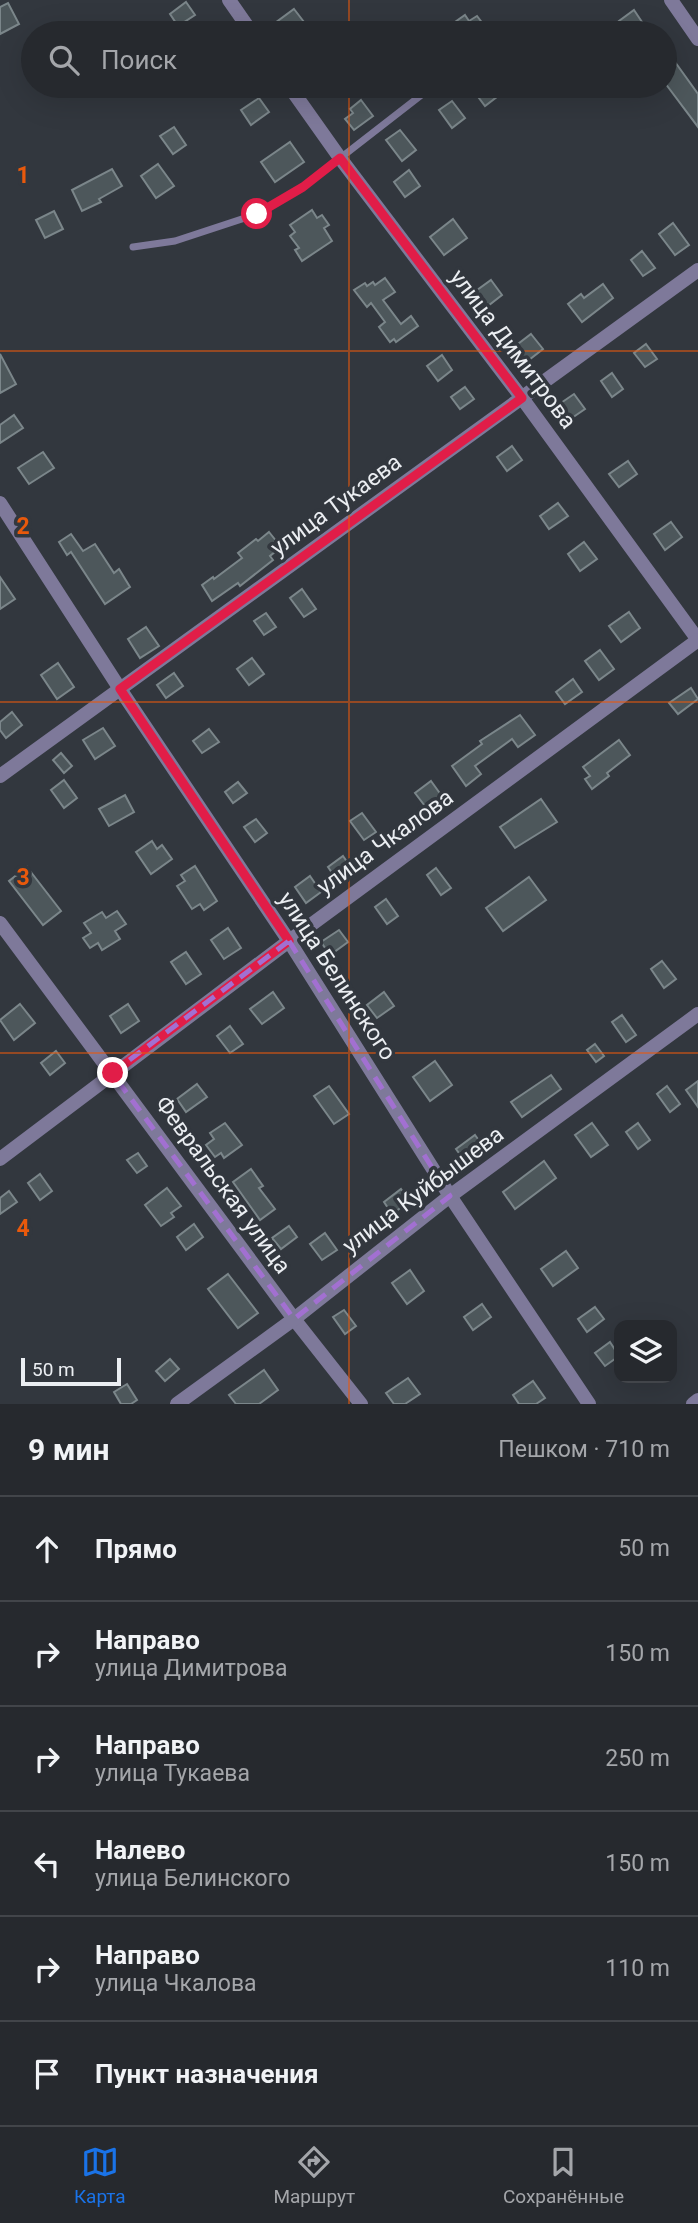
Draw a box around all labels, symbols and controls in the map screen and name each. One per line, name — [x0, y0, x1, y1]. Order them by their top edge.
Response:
search box — [21, 21, 677, 98]
icon: search — [45, 41, 83, 79]
text: Поиск — [101, 45, 177, 75]
text: 1 — [16, 162, 30, 189]
route start — [241, 198, 272, 229]
street label: улица Димитрова — [444, 264, 582, 434]
street label: улица Тукаева — [265, 449, 407, 561]
text: 2 — [16, 513, 30, 540]
street label: улица Чкалова — [312, 784, 458, 900]
text: 3 — [16, 864, 30, 891]
street label: улица Белинского — [272, 887, 402, 1065]
route end — [97, 1057, 128, 1088]
street label: Февральская улица — [150, 1091, 296, 1279]
street label: улица Куйбышева — [337, 1121, 509, 1259]
text: 4 — [16, 1215, 30, 1242]
map controls — [614, 1320, 677, 1383]
button: layers — [614, 1320, 677, 1383]
scale bar — [21, 1355, 121, 1387]
text: 50 m — [32, 1358, 75, 1381]
text: 9 мин — [28, 1432, 109, 1467]
text: Пешком · 710 m — [498, 1436, 670, 1463]
icon: ahead — [28, 1530, 66, 1568]
text: Прямо — [95, 1534, 177, 1564]
text: 50 m — [618, 1535, 670, 1562]
text: Направо — [95, 1625, 200, 1655]
icon: right — [28, 1635, 66, 1673]
text: 150 m — [605, 1640, 670, 1667]
text: улица Димитрова — [95, 1655, 288, 1682]
text: Направо — [95, 1730, 200, 1760]
icon: right — [28, 1740, 66, 1778]
text: 250 m — [605, 1745, 670, 1772]
text: улица Тукаева — [95, 1760, 250, 1787]
text: Налево — [95, 1835, 185, 1865]
icon: left — [28, 1845, 66, 1883]
text: 150 m — [605, 1850, 670, 1877]
text: улица Белинского — [95, 1865, 290, 1892]
text: Направо — [95, 1940, 200, 1970]
icon: right — [28, 1950, 66, 1988]
text: 110 m — [605, 1955, 670, 1982]
text: улица Чкалова — [95, 1970, 257, 1997]
icon: arrive — [28, 2055, 66, 2093]
text: Пункт назначения — [95, 2059, 319, 2089]
tab: Карта — [74, 2143, 126, 2208]
tab: Маршрут — [273, 2143, 355, 2208]
tab: Сохранённые — [503, 2143, 624, 2208]

